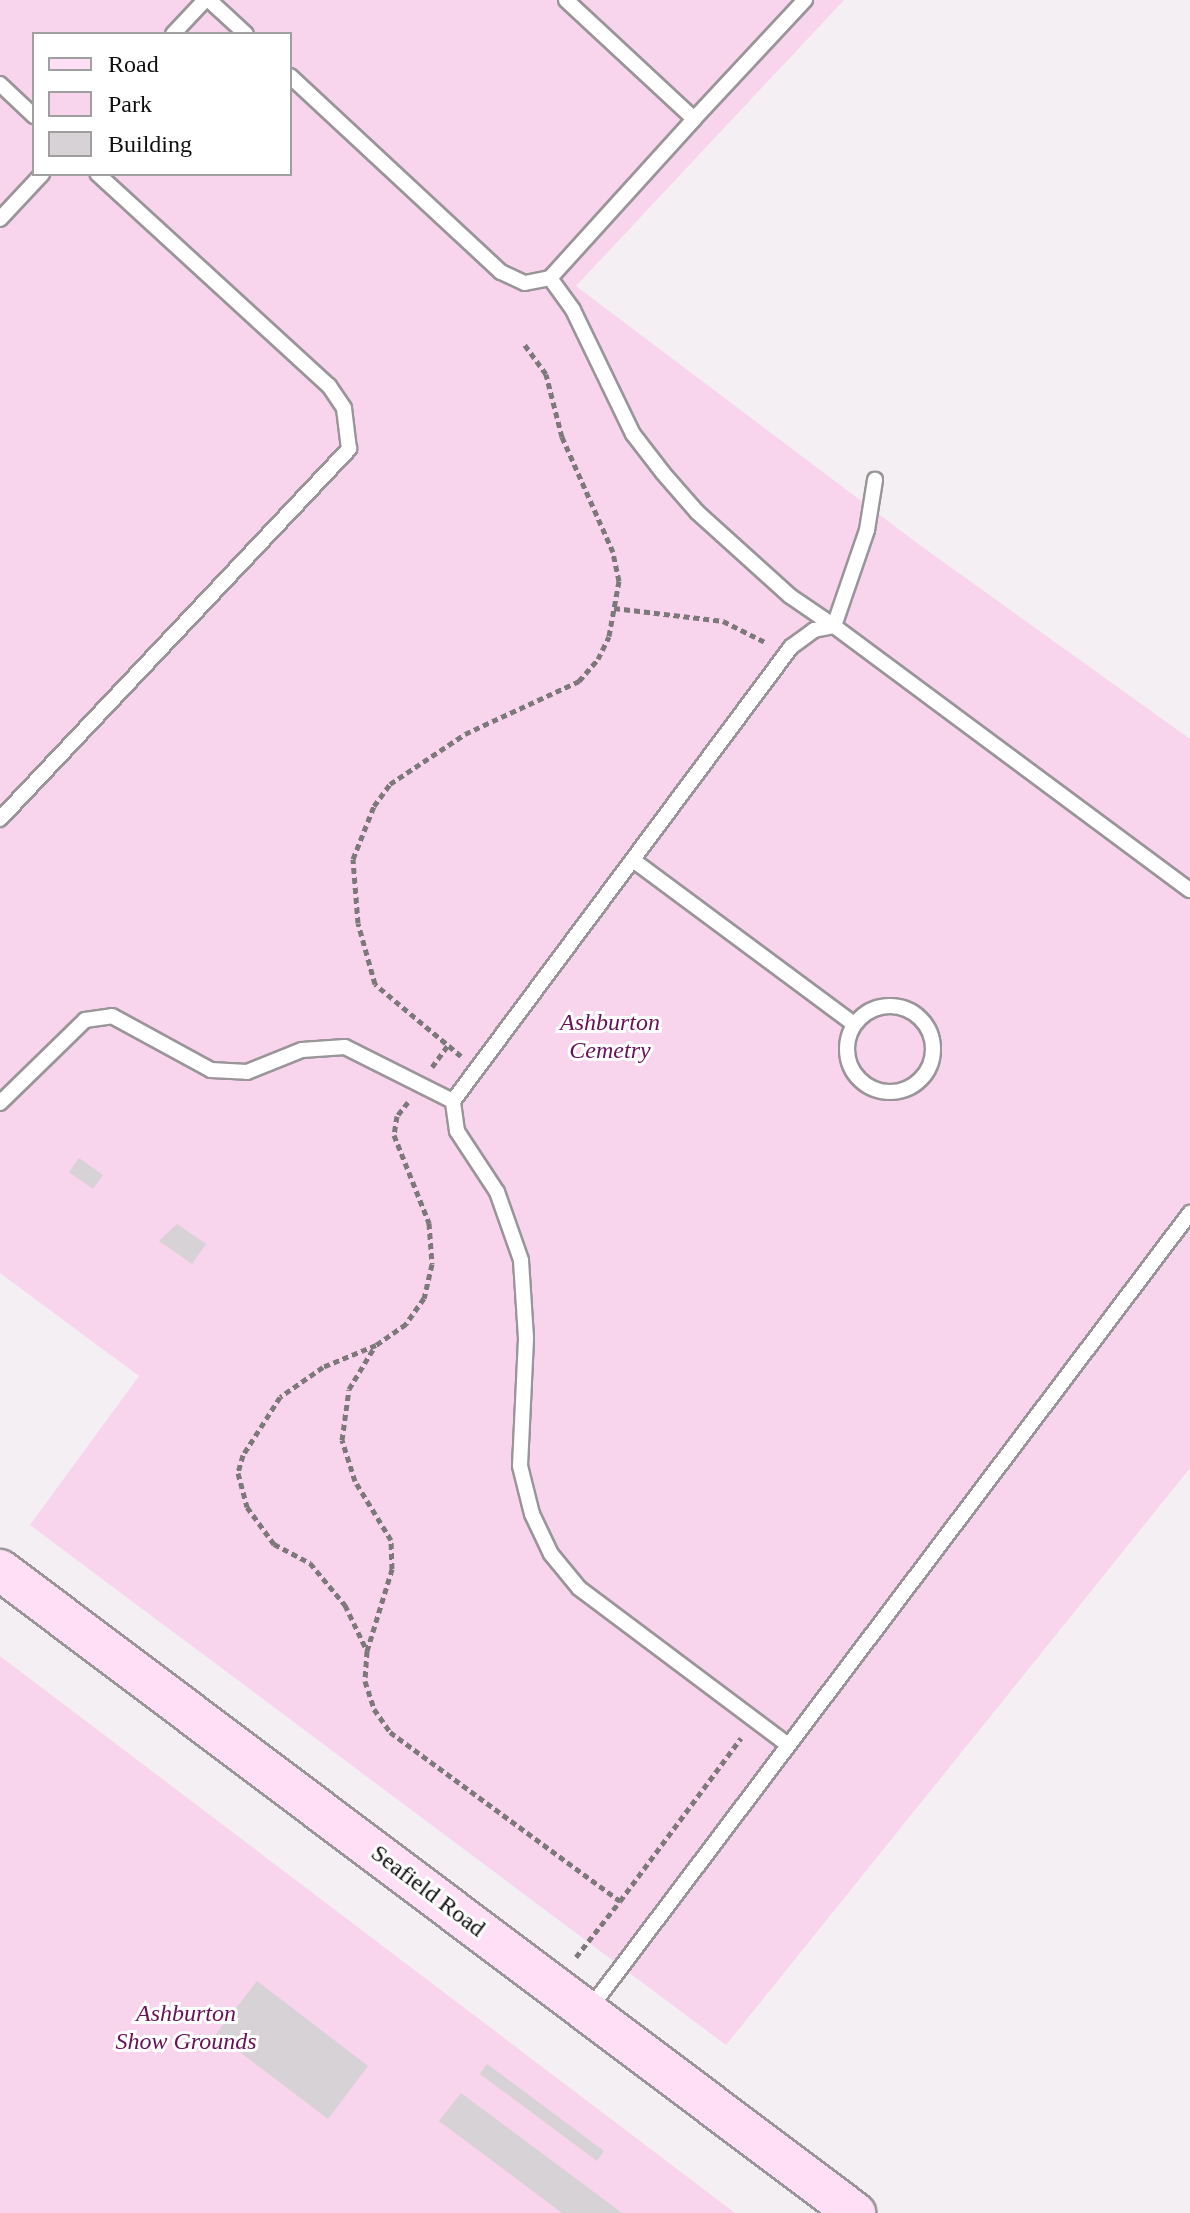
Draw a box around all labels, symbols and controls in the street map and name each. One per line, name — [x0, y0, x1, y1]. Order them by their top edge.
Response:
legend — [32, 32, 292, 176]
text: Road — [108, 51, 159, 77]
text: Park — [108, 91, 152, 117]
text: Building — [108, 131, 192, 157]
park label: Ashburton Cemetry — [560, 1009, 660, 1065]
street label: Seafield Road — [365, 1839, 491, 1943]
park label: Ashburton Show Grounds — [115, 2000, 257, 2056]

